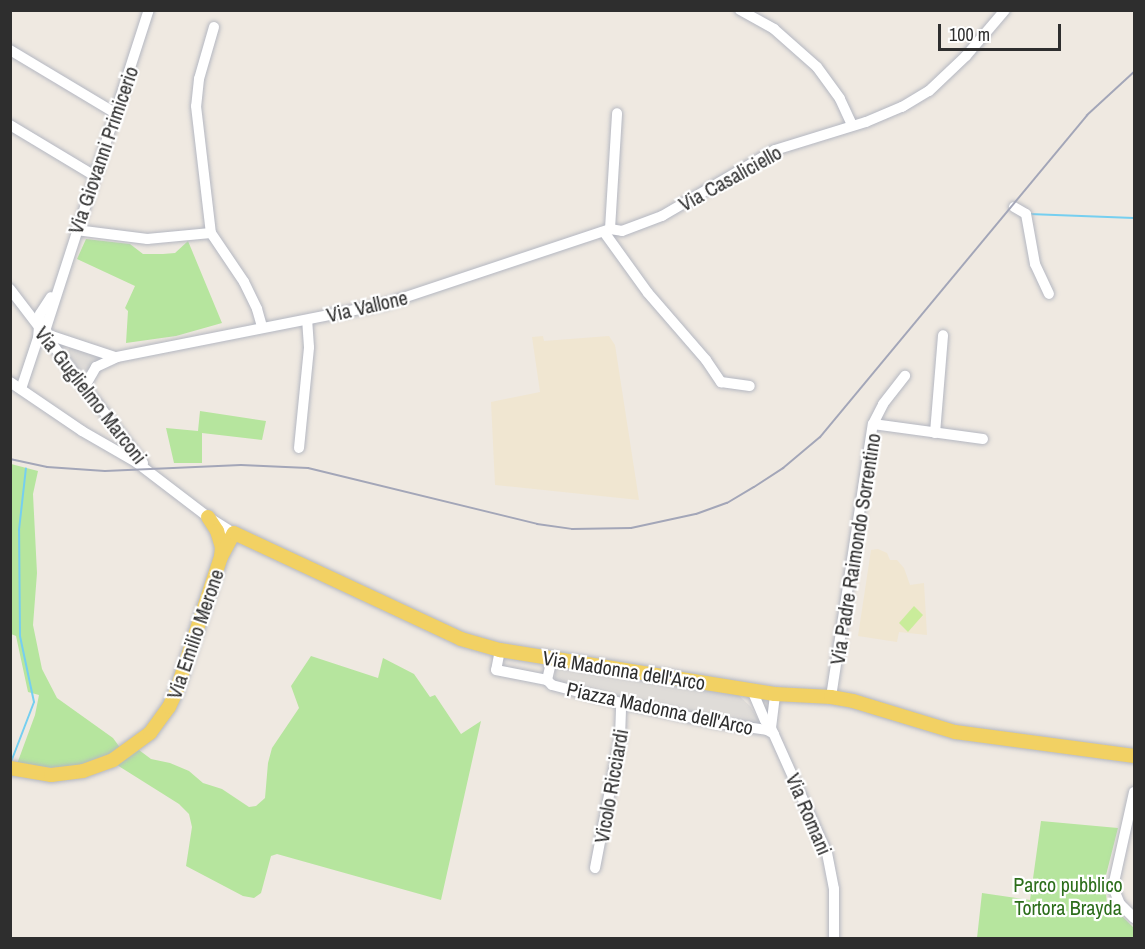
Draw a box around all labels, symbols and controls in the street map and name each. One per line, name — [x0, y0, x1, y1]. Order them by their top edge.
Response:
scale bar — [941, 12, 1064, 50]
text: 100 m — [949, 22, 990, 47]
street label: Via Giovanni Primicerio — [63, 63, 143, 237]
street label: Via Casaliciello — [674, 140, 786, 216]
street label: Via Vallone — [324, 285, 410, 327]
street label: Via Guglielmo Marconi — [30, 322, 152, 468]
street label: Via Padre Raimondo Sorrentino — [825, 432, 885, 666]
street label: Via Emilio Merone — [162, 566, 228, 702]
street label: Via Madonna dell'Arco — [541, 645, 707, 695]
street label: Piazza Madonna dell'Arco — [565, 677, 755, 739]
street label: Vicolo Ricciardi — [589, 727, 633, 845]
street label: Via Romani — [781, 770, 837, 858]
park label: Parco pubblico Tortora Brayda — [1013, 873, 1123, 920]

